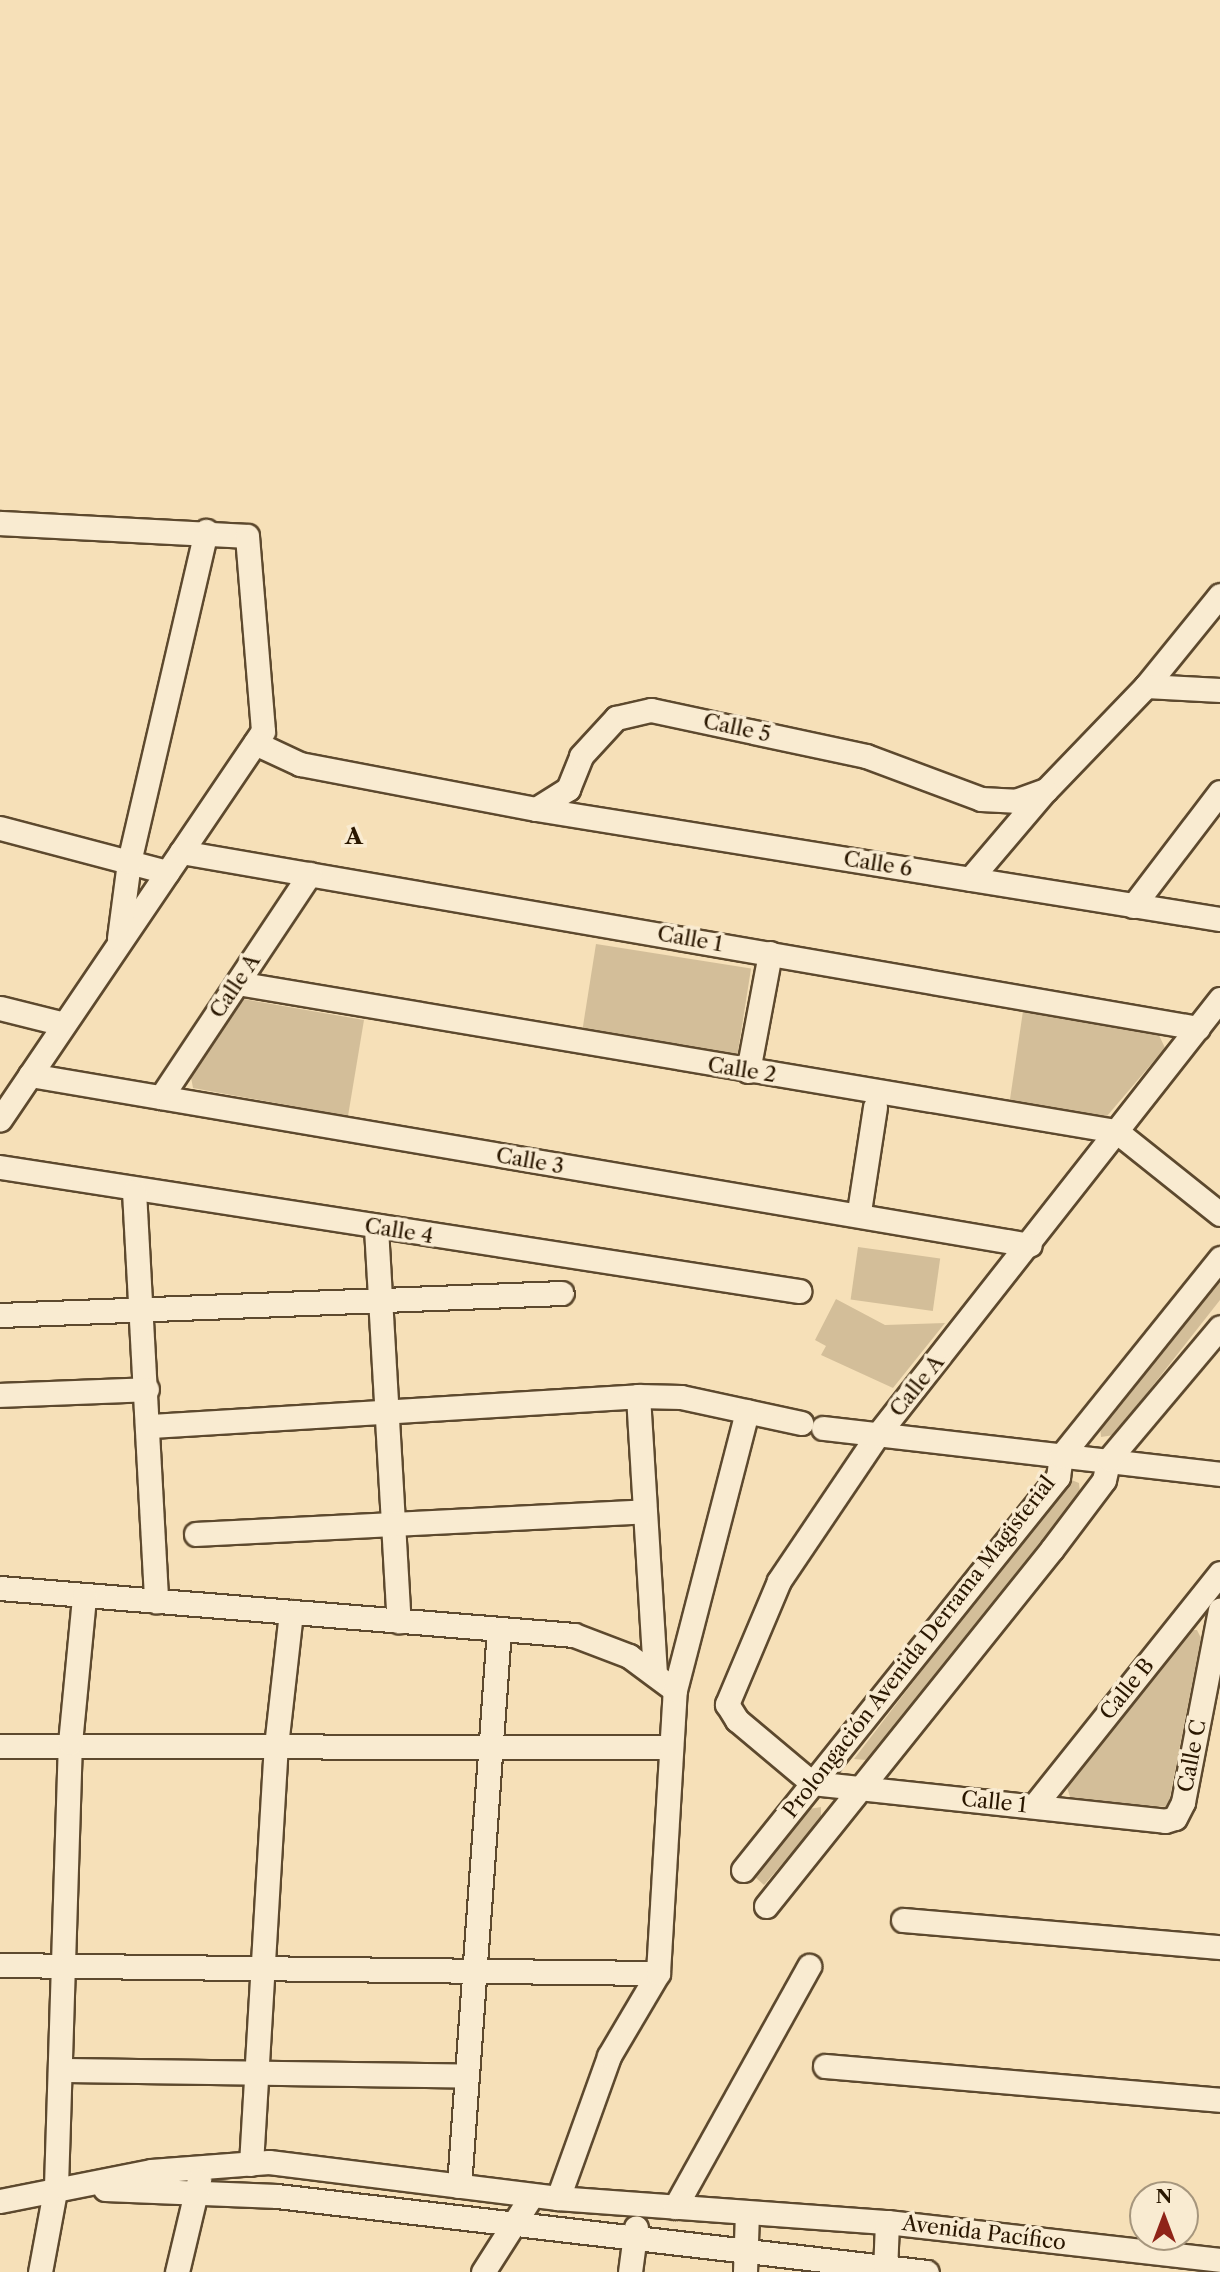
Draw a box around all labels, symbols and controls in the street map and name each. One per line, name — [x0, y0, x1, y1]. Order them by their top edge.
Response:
street label: Calle 5 — [701, 709, 773, 747]
district label: A — [345, 822, 363, 850]
street label: Calle 6 — [842, 846, 914, 882]
street label: Calle 1 — [655, 921, 725, 957]
street label: Calle A — [204, 949, 266, 1023]
street label: Calle 2 — [706, 1052, 778, 1088]
street label: Calle 3 — [494, 1143, 566, 1179]
street label: Calle 4 — [363, 1213, 435, 1249]
street label: Calle A — [884, 1350, 950, 1422]
street label: Prolongación Avenida Derrama Magisterial — [777, 1470, 1061, 1824]
street label: Calle B — [1095, 1653, 1159, 1725]
street label: Calle C — [1173, 1718, 1211, 1794]
street label: Calle 1 — [960, 1786, 1028, 1818]
north arrow — [1129, 2181, 1199, 2251]
text: N — [1156, 2185, 1172, 2208]
street label: Avenida Pacífico — [901, 2210, 1067, 2256]

